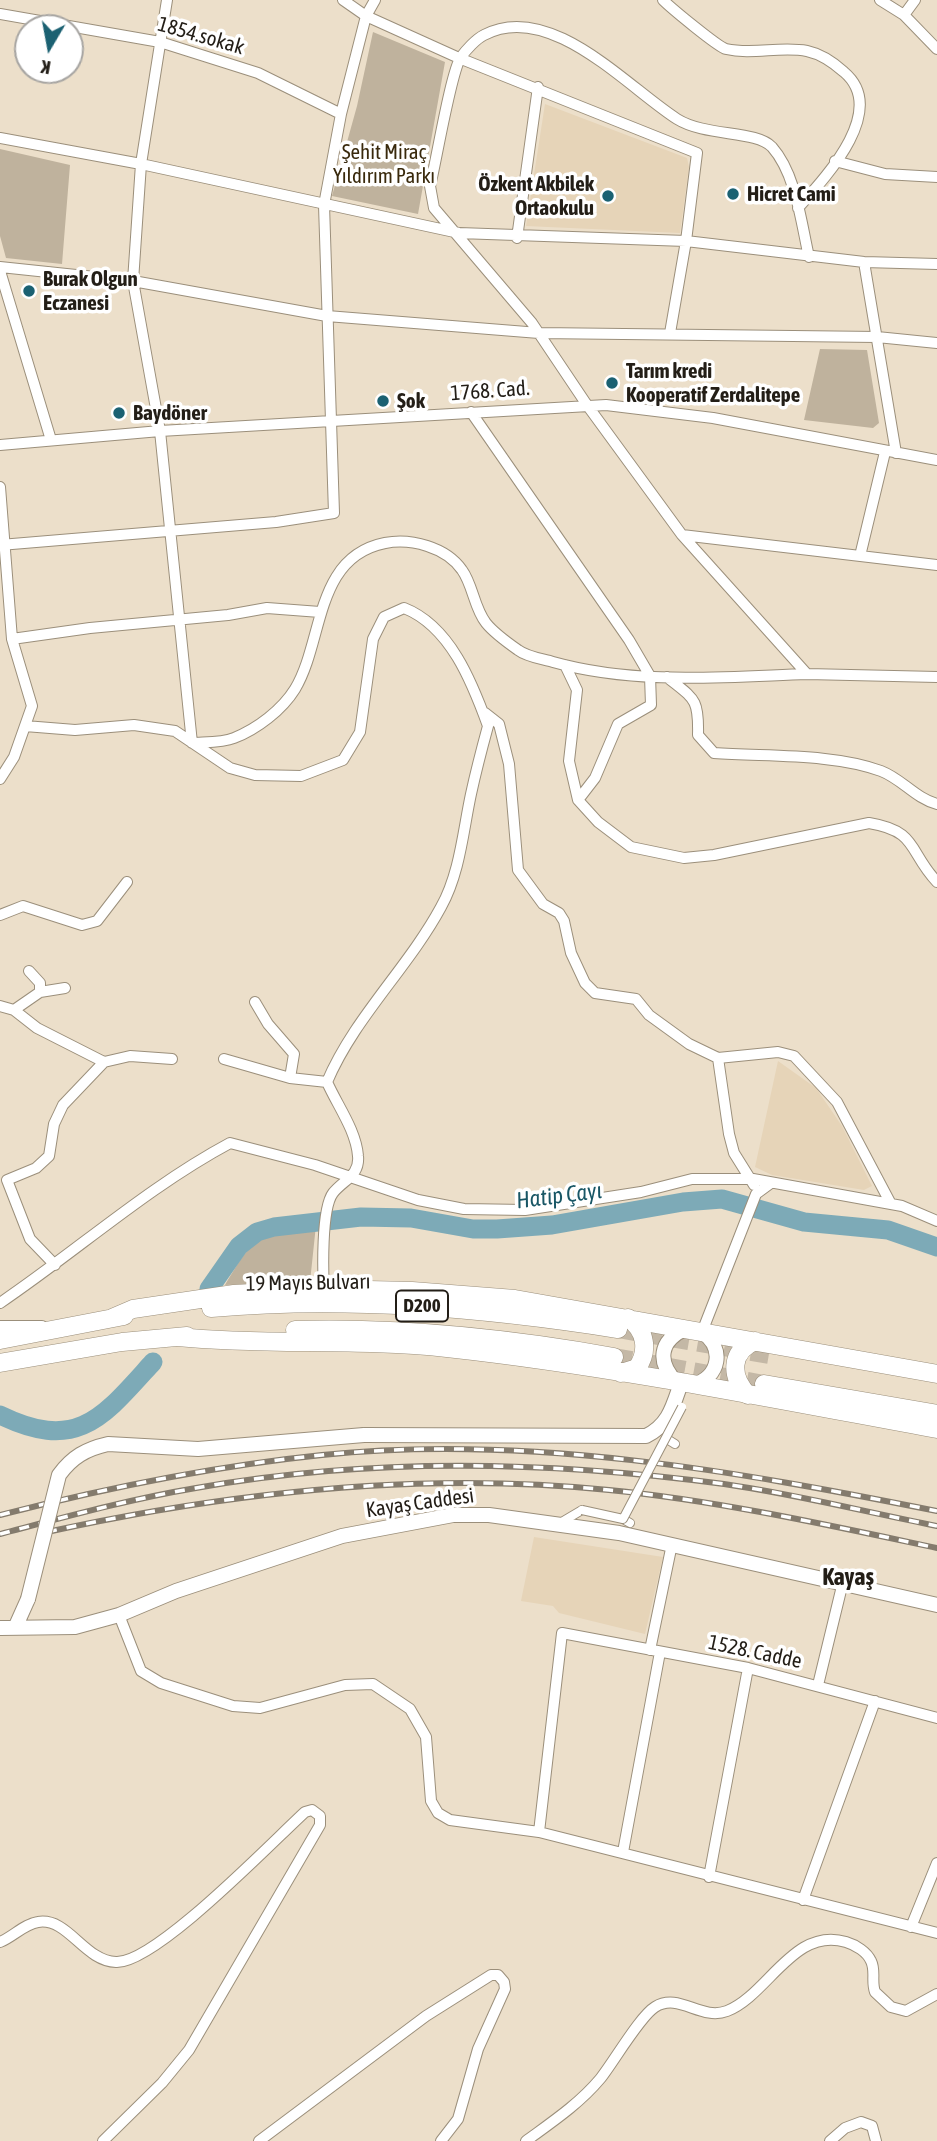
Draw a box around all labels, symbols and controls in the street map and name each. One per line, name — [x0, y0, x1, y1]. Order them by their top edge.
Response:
street label: 1854.sokak — [155, 12, 247, 60]
north arrow — [14, 14, 84, 84]
text: K — [39, 56, 52, 79]
park label: Şehit Miraç Yıldırım Parkı — [333, 139, 435, 189]
place label: Özkent Akbilek Ortaokulu — [478, 171, 594, 221]
place label: Hicret Cami — [747, 181, 836, 207]
marker: Hicret Cami — [725, 186, 741, 202]
marker: Özkent Akbilek Ortaokulu — [600, 188, 616, 204]
place label: Burak Olgun Eczanesi — [43, 266, 138, 316]
marker: Burak Olgun Eczanesi — [21, 283, 37, 299]
place label: Tarım kredi Kooperatif Zerdalitepe — [626, 358, 800, 408]
marker: Tarım kredi Kooperatif Zerdalitepe — [604, 375, 620, 391]
street label: 1768. Cad. — [450, 376, 530, 406]
place label: Şok — [397, 388, 425, 414]
marker: Şok — [375, 393, 391, 409]
place label: Baydöner — [133, 400, 207, 426]
marker: Baydöner — [111, 405, 127, 421]
water label: Hatip Çayı — [515, 1177, 603, 1215]
street label: 19 Mayıs Bulvarı — [245, 1269, 371, 1297]
road number: D200 — [396, 1290, 448, 1322]
street label: Kayaş Caddesi — [364, 1483, 476, 1523]
district label: Kayaş — [822, 1563, 874, 1591]
street label: 1528. Cadde — [706, 1630, 804, 1674]

